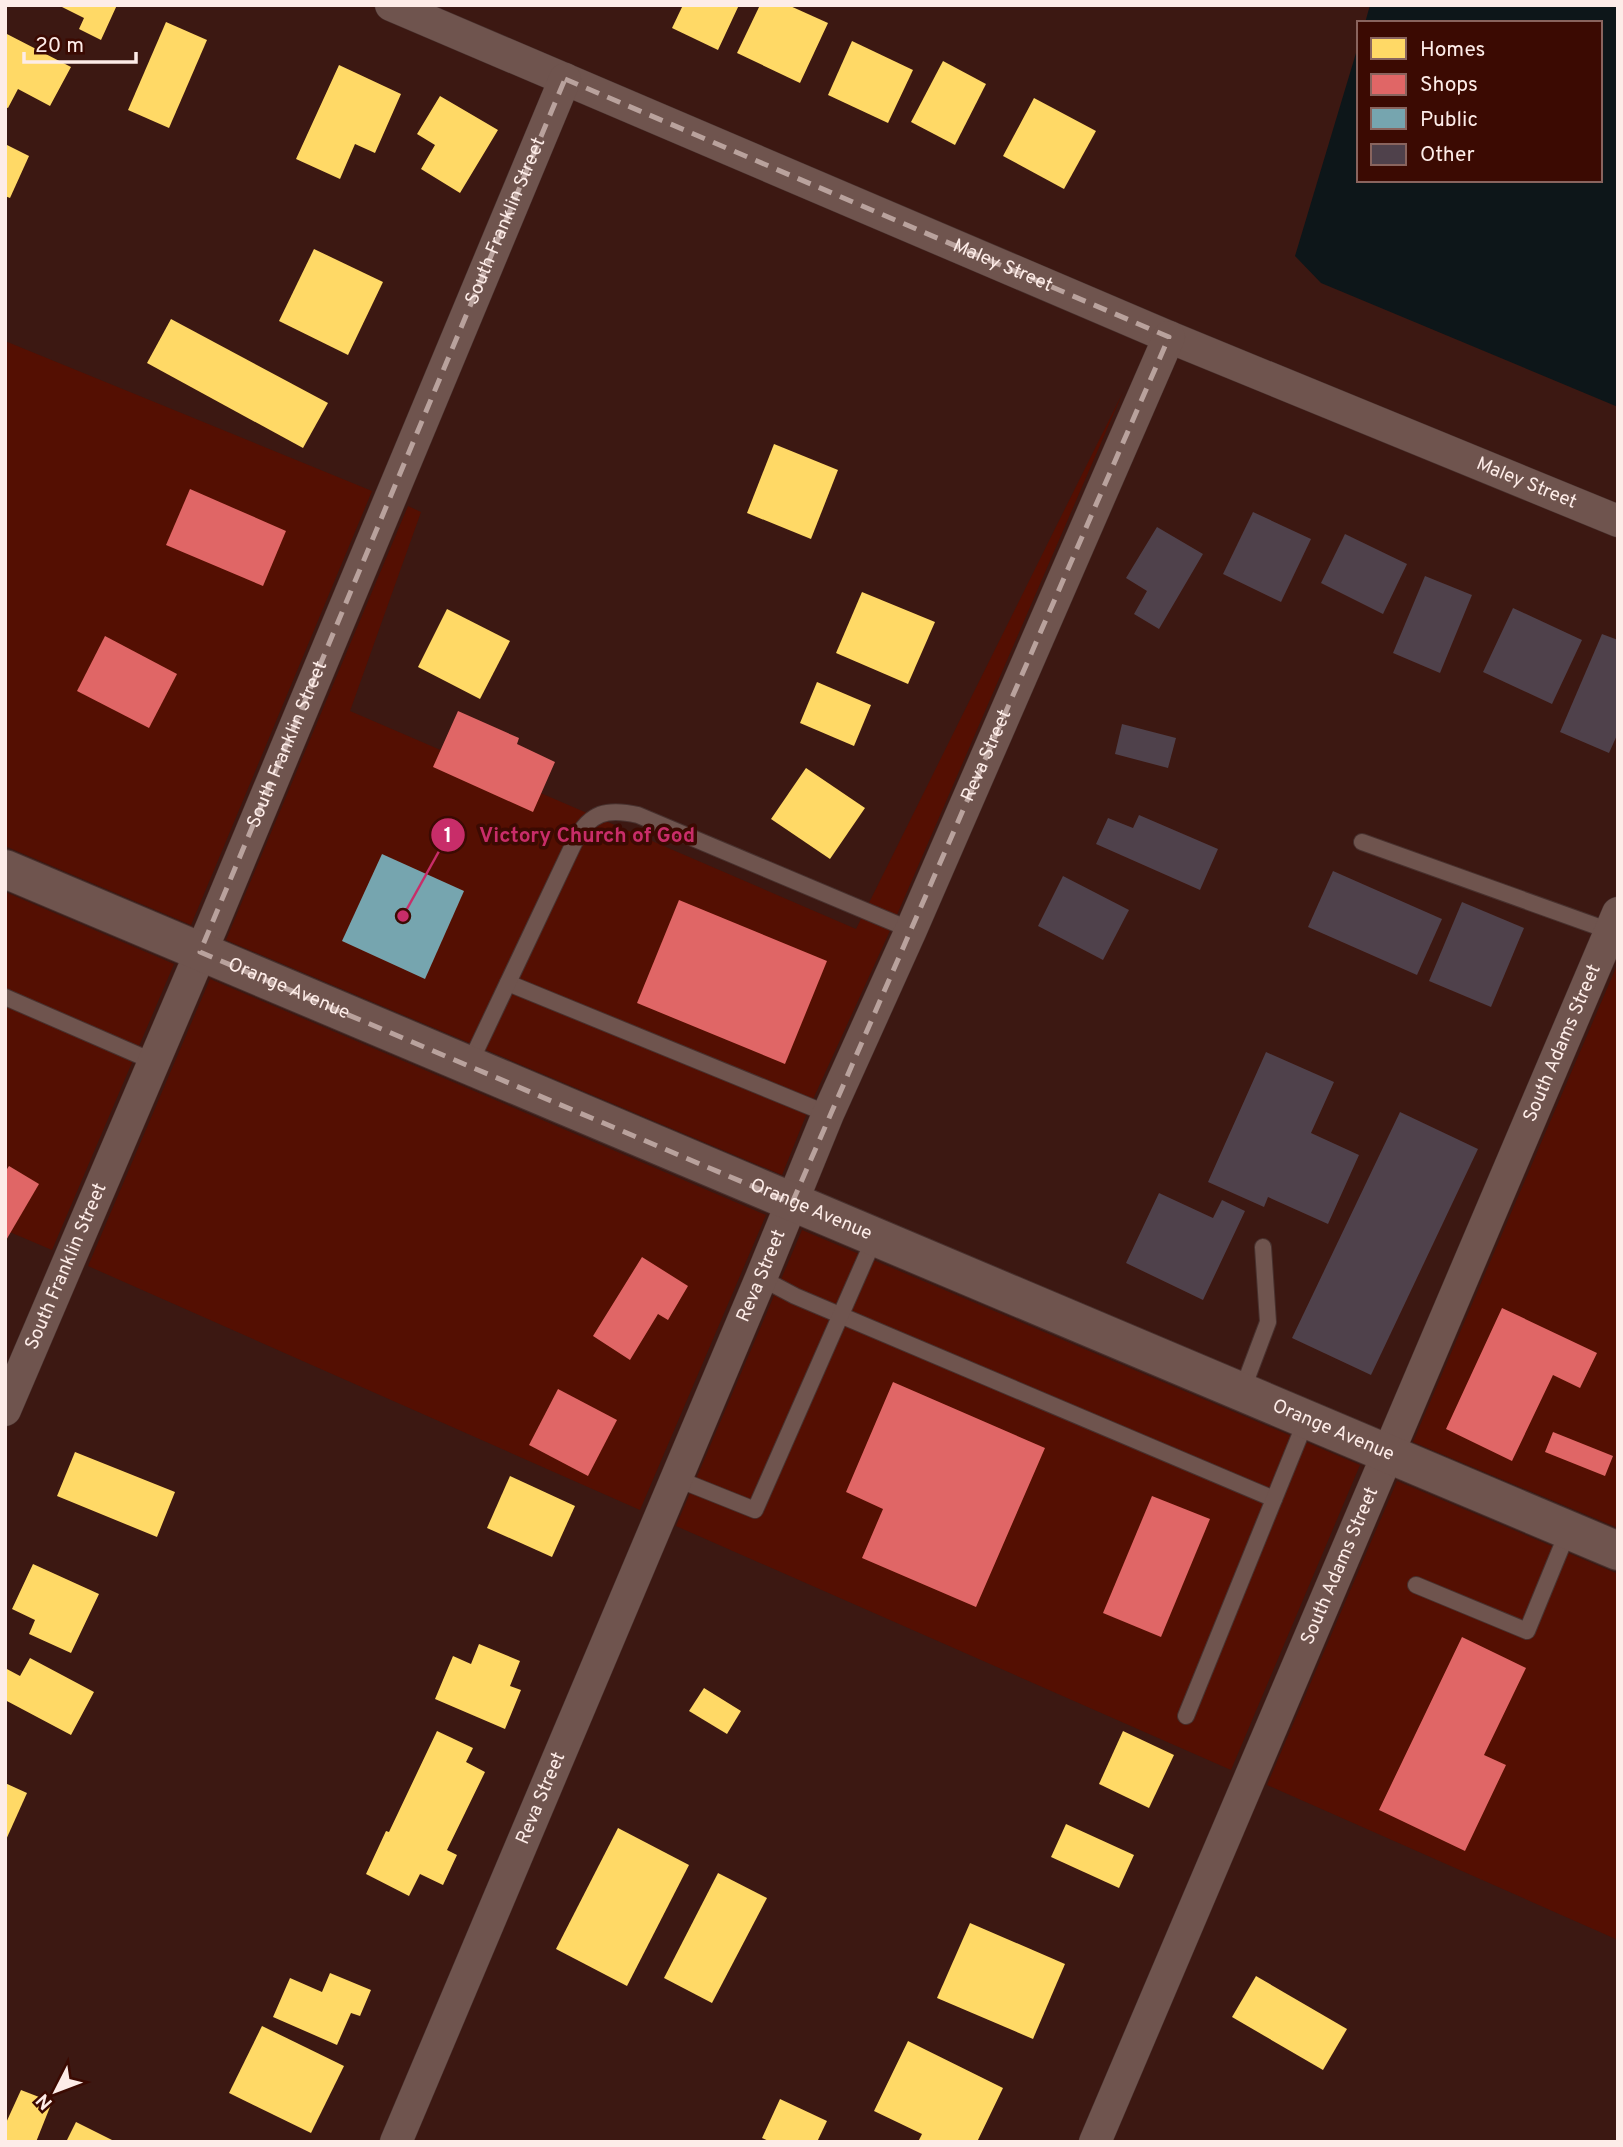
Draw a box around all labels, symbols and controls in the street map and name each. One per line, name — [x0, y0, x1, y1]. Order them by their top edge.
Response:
scale bar — [24, 21, 136, 65]
legend — [1357, 21, 1602, 182]
text: 20 m — [35, 33, 84, 60]
text: Homes — [1420, 37, 1485, 64]
text: Shops — [1420, 72, 1478, 99]
text: Public — [1420, 107, 1478, 134]
street label: South Franklin Street — [460, 134, 551, 308]
text: Other — [1420, 142, 1475, 169]
street label: Maley Street — [949, 234, 1056, 298]
street label: Maley Street — [1472, 452, 1580, 515]
street label: South Franklin Street — [242, 657, 333, 832]
street label: Reva Street — [956, 706, 1017, 806]
callout: Victory Church of God — [430, 814, 709, 856]
text: 1 — [444, 823, 452, 850]
text: Victory Church of God — [479, 823, 695, 850]
street label: Orange Avenue — [224, 953, 353, 1025]
street label: South Adams Street — [1518, 961, 1607, 1126]
street label: Orange Avenue — [746, 1173, 876, 1246]
street label: South Franklin Street — [20, 1180, 113, 1354]
street label: Reva Street — [732, 1226, 791, 1326]
street label: Orange Avenue — [1268, 1394, 1398, 1467]
street label: South Adams Street — [1296, 1483, 1384, 1648]
street label: Reva Street — [511, 1748, 571, 1848]
north arrow — [21, 2056, 91, 2126]
text: N — [31, 2088, 58, 2114]

